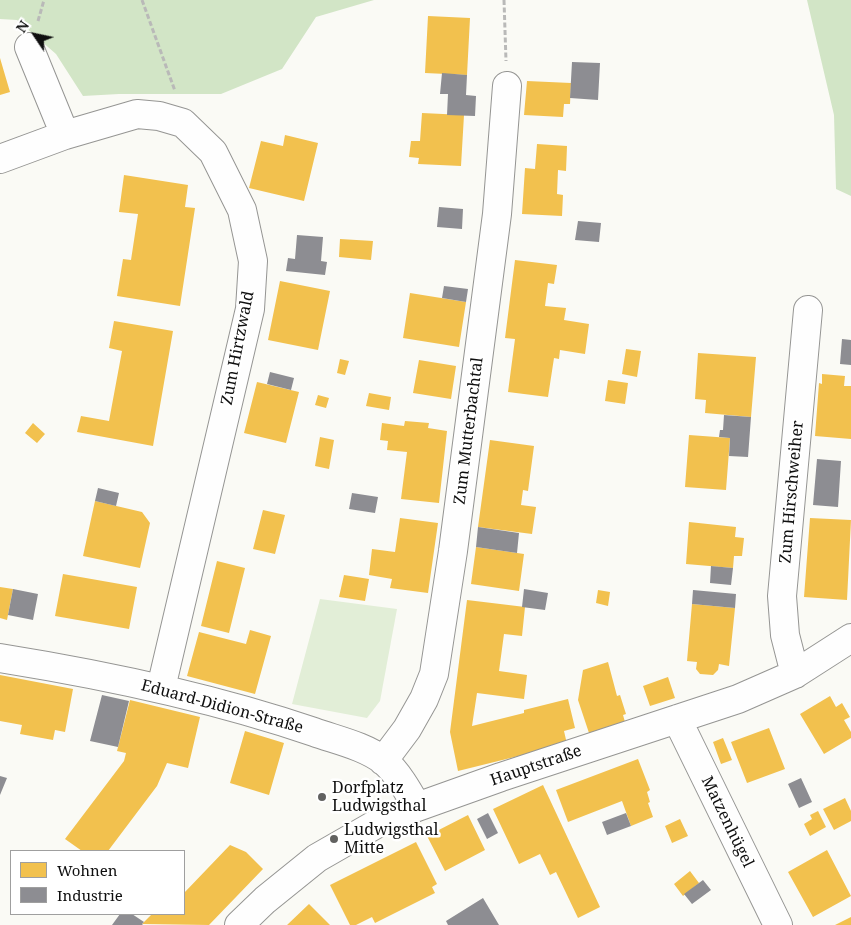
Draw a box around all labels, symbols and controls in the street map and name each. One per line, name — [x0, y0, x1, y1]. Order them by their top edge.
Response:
north arrow — [10, 10, 60, 60]
text: N — [11, 16, 33, 36]
street label: Zum Hirtzwald — [218, 289, 258, 407]
street label: Zum Mutterbachtal — [450, 356, 488, 506]
street label: Zum Hirschweiher — [776, 420, 808, 564]
street label: Eduard-Didion-Straße — [139, 676, 305, 738]
street label: Hauptstraße — [488, 741, 584, 791]
street label: Matzenhügel — [697, 773, 757, 871]
place label: Dorfplatz Ludwigsthal — [332, 778, 426, 816]
marker: Dorfplatz Ludwigsthal — [316, 791, 328, 803]
place label: Ludwigsthal Mitte — [344, 820, 438, 858]
marker: Ludwigsthal Mitte — [328, 833, 340, 845]
legend — [10, 850, 185, 915]
text: Wohnen — [57, 860, 117, 880]
text: Industrie — [57, 885, 123, 905]

